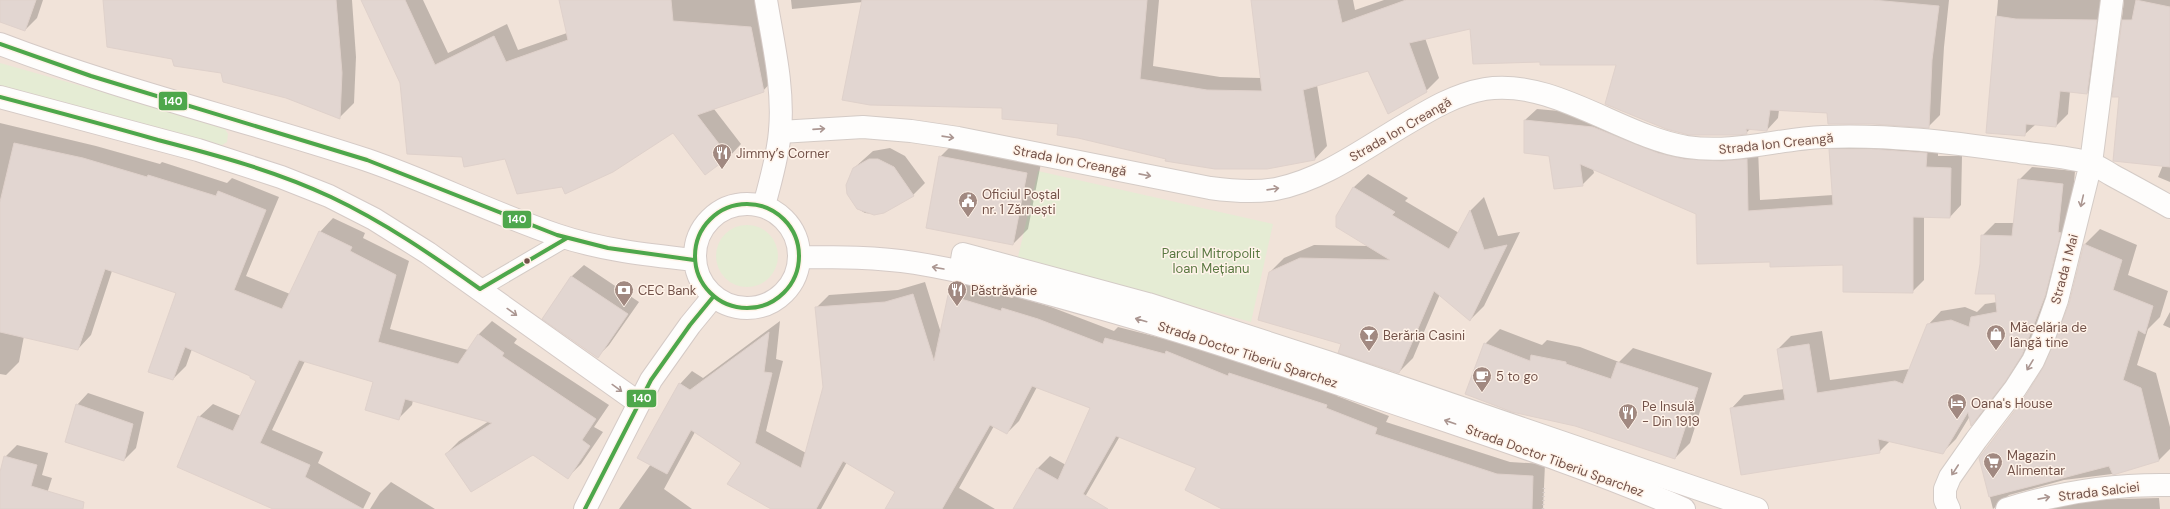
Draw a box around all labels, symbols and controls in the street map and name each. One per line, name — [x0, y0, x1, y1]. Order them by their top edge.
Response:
line badge: 140 — [158, 91, 188, 111]
street label: Strada Ion Creangă — [1346, 93, 1454, 166]
text: 140 — [164, 94, 183, 108]
one-way arrow — [812, 125, 825, 132]
street label: Strada Ion Creangă — [1718, 129, 1834, 158]
one-way arrow — [941, 133, 954, 141]
street label: Strada Ion Creangă — [1012, 141, 1128, 180]
restaurant icon: Jimmy’s Corner — [711, 142, 733, 170]
place label: Jimmy’s Corner — [736, 145, 830, 162]
one-way arrow — [1138, 171, 1151, 179]
one-way arrow — [1266, 185, 1279, 193]
place label: Oficiul Poștal nr. 1 Zărnești — [982, 186, 1060, 218]
public building icon: Oficiul Poștal nr. 1 Zărnești — [957, 190, 979, 218]
one-way arrow — [2077, 194, 2085, 207]
line badge: 140 — [502, 210, 532, 229]
text: 140 — [508, 212, 527, 226]
street label: Strada 1 Mai — [2047, 232, 2082, 306]
park label: Parcul Mitropolit Ioan Mețianu — [1162, 245, 1260, 277]
unlabelled marker — [522, 256, 532, 266]
one-way arrow — [931, 263, 944, 271]
bank icon: CEC Bank — [613, 279, 635, 307]
restaurant icon: Păstrăvărie — [946, 279, 968, 307]
place label: CEC Bank — [638, 282, 697, 299]
place label: Păstrăvărie — [971, 282, 1037, 299]
one-way arrow — [506, 308, 517, 316]
one-way arrow — [1135, 316, 1148, 323]
street label: Strada Doctor Tiberiu Sparchez — [1156, 317, 1340, 392]
place label: Măcelăria de lângă tine — [2010, 319, 2087, 351]
shop icon: Măcelăria de lângă tine — [1985, 323, 2007, 351]
bar icon: Berăria Casini — [1358, 324, 1380, 352]
place label: Berăria Casini — [1383, 327, 1465, 344]
one-way arrow — [2026, 359, 2034, 371]
cafe icon: 5 to go — [1471, 365, 1493, 393]
place label: 5 to go — [1496, 368, 1538, 385]
one-way arrow — [612, 384, 623, 392]
line badge: 140 — [626, 389, 657, 408]
text: 140 — [633, 391, 652, 405]
hotel icon: Oana's House — [1946, 392, 1968, 420]
place label: Oana's House — [1971, 395, 2053, 412]
place label: Pe Insulă - Din 1919 — [1642, 398, 1700, 430]
restaurant icon: Pe Insulă - Din 1919 — [1617, 402, 1639, 430]
one-way arrow — [1444, 418, 1457, 425]
street label: Strada Doctor Tiberiu Sparchez — [1463, 420, 1646, 501]
place label: Magazin Alimentar — [2007, 447, 2065, 479]
supermarket icon: Magazin Alimentar — [1982, 451, 2004, 479]
one-way arrow — [1950, 464, 1958, 476]
street label: Strada Salciei — [2057, 478, 2141, 505]
one-way arrow — [2037, 494, 2050, 502]

